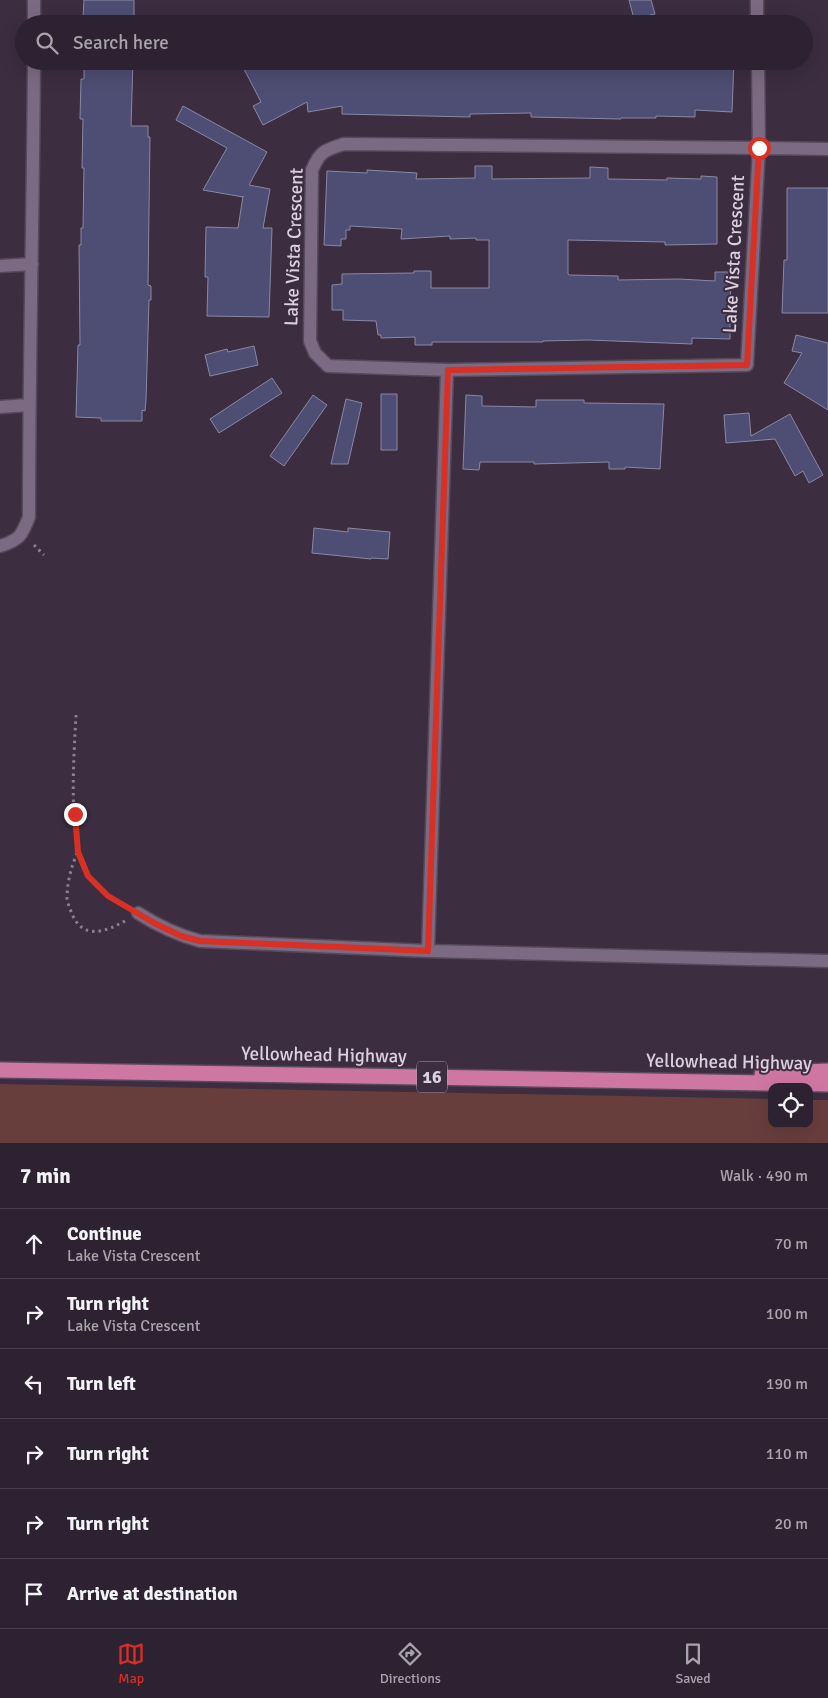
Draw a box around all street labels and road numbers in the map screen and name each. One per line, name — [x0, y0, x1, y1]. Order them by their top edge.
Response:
street label: Lake Vista Crescent — [279, 167, 309, 327]
street label: Lake Vista Crescent — [718, 174, 750, 334]
street label: Yellowhead Highway — [241, 1042, 407, 1068]
street label: Yellowhead Highway — [646, 1049, 812, 1075]
road number: 16 — [417, 1062, 447, 1092]

